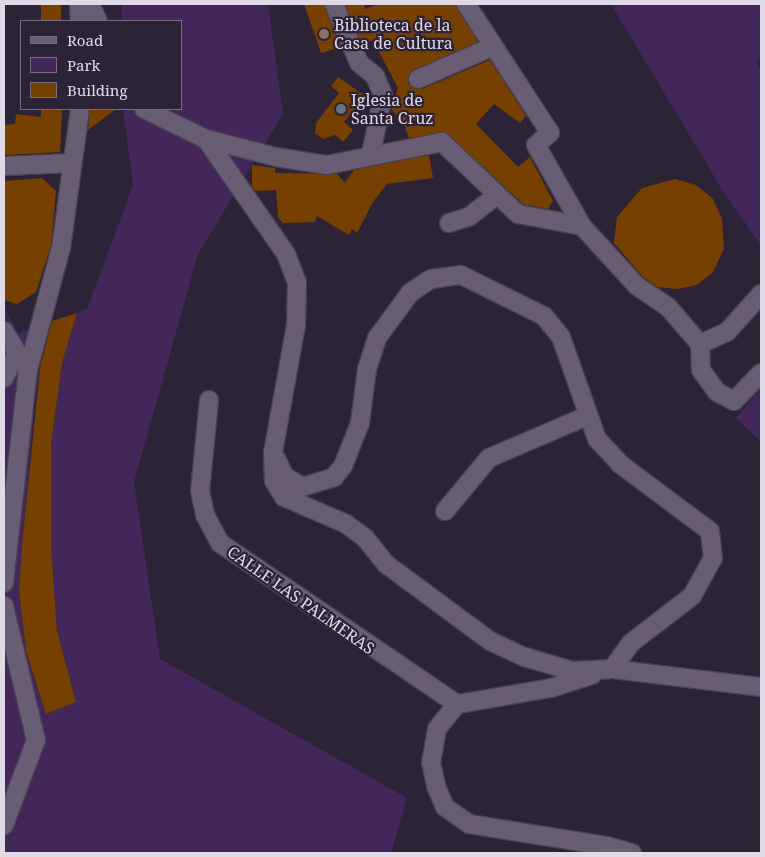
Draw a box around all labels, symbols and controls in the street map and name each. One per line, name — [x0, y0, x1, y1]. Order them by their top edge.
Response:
place label: Biblioteca de la Casa de Cultura — [334, 15, 453, 53]
legend — [20, 20, 182, 110]
marker: Biblioteca de la Casa de Cultura — [318, 28, 330, 40]
text: Road — [67, 30, 103, 50]
text: Park — [67, 55, 100, 75]
text: Building — [67, 80, 128, 100]
place label: Iglesia de Santa Cruz — [351, 90, 434, 128]
marker: Iglesia de Santa Cruz — [335, 103, 347, 115]
street label: CALLE LAS PALMERAS — [224, 542, 378, 658]

